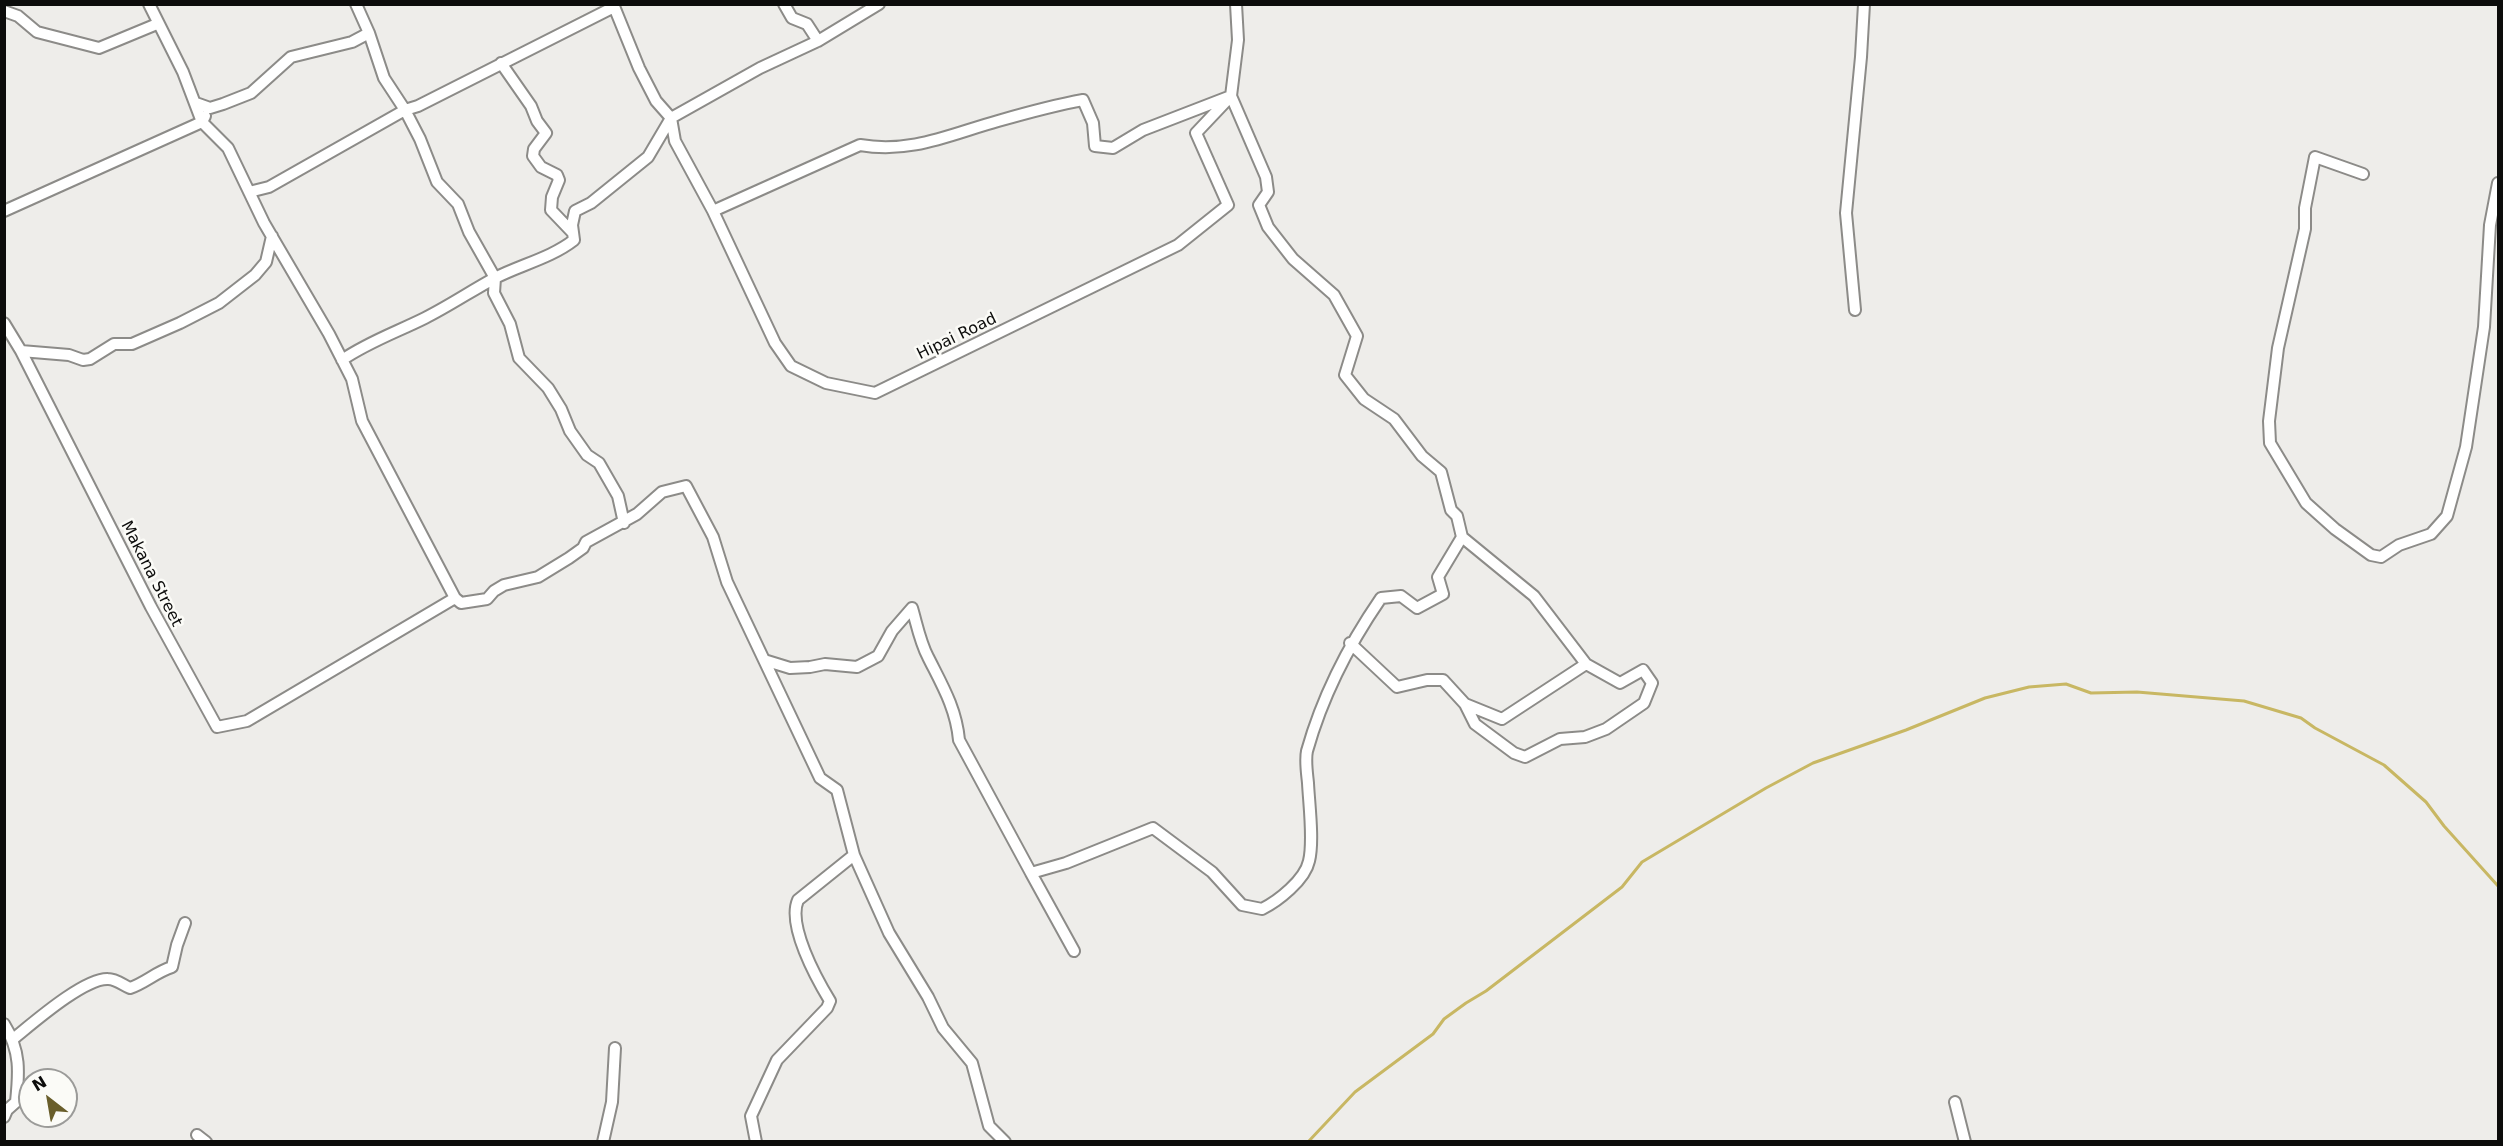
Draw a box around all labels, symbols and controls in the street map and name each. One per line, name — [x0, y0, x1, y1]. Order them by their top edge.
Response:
street label: Hipai Road — [914, 309, 1000, 365]
street label: Makana Street — [116, 518, 186, 630]
north arrow — [18, 1068, 78, 1128]
text: N — [29, 1072, 50, 1095]

